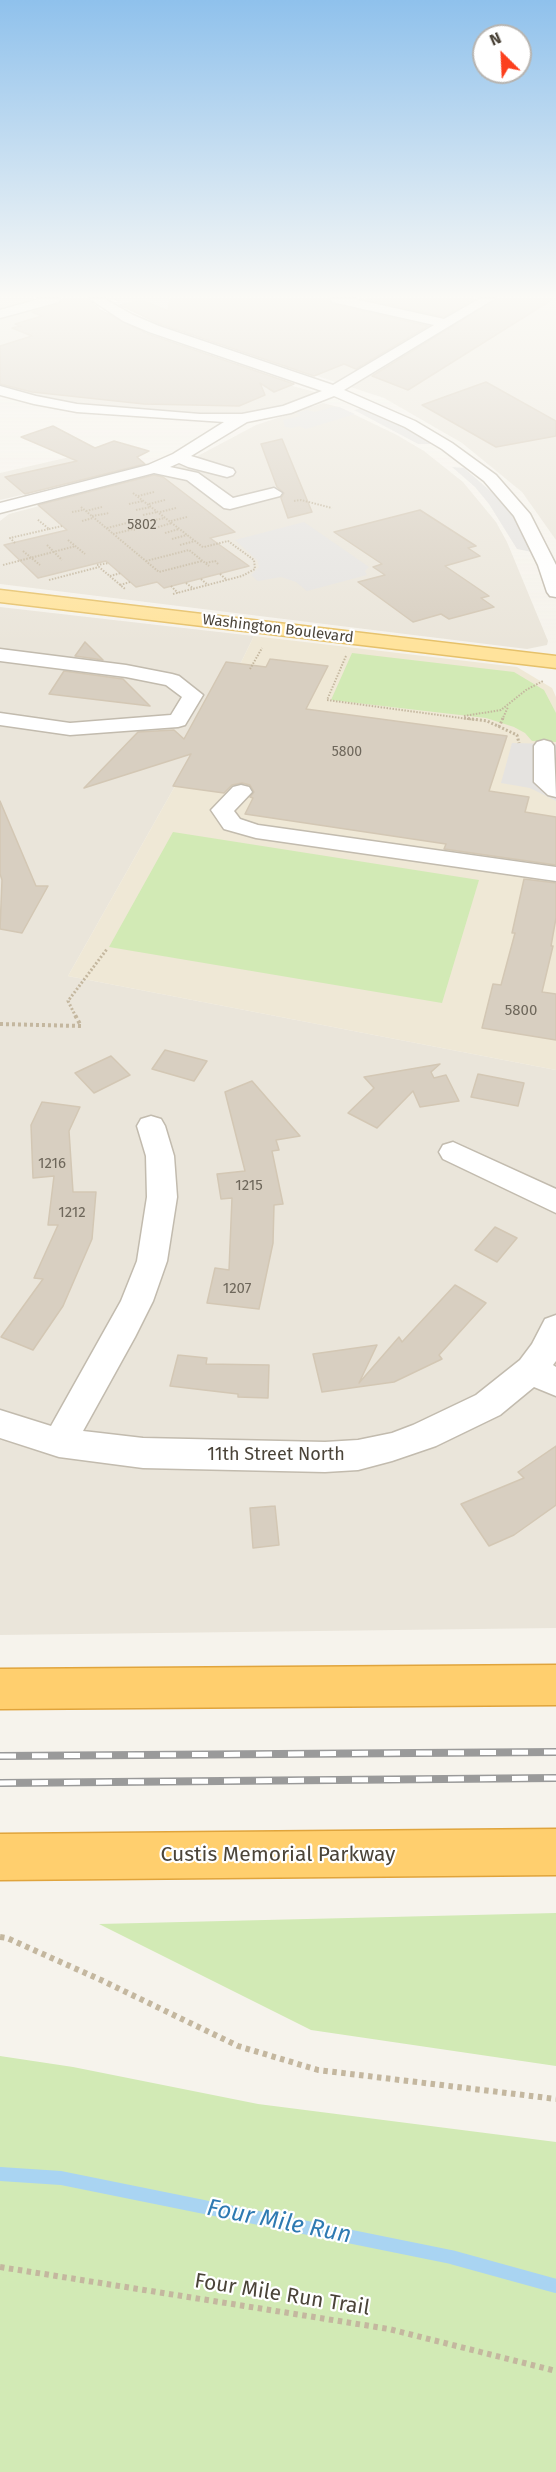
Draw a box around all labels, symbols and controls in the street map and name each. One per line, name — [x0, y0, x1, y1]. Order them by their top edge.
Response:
north arrow — [472, 24, 532, 84]
text: N — [487, 28, 504, 50]
house number: 5802 — [127, 517, 157, 533]
street label: Washington Boulevard — [202, 611, 354, 647]
house number: 5800 — [332, 744, 362, 760]
house number: 5800 — [505, 1002, 537, 1020]
house number: 1216 — [38, 1155, 66, 1173]
house number: 1215 — [235, 1177, 263, 1195]
house number: 1212 — [58, 1204, 86, 1222]
house number: 1207 — [223, 1280, 251, 1298]
street label: 11th Street North — [207, 1444, 345, 1466]
street label: Custis Memorial Parkway — [161, 1842, 395, 1868]
water label: Four Mile Run — [204, 2194, 354, 2250]
street label: Four Mile Run Trail — [193, 2269, 371, 2321]

